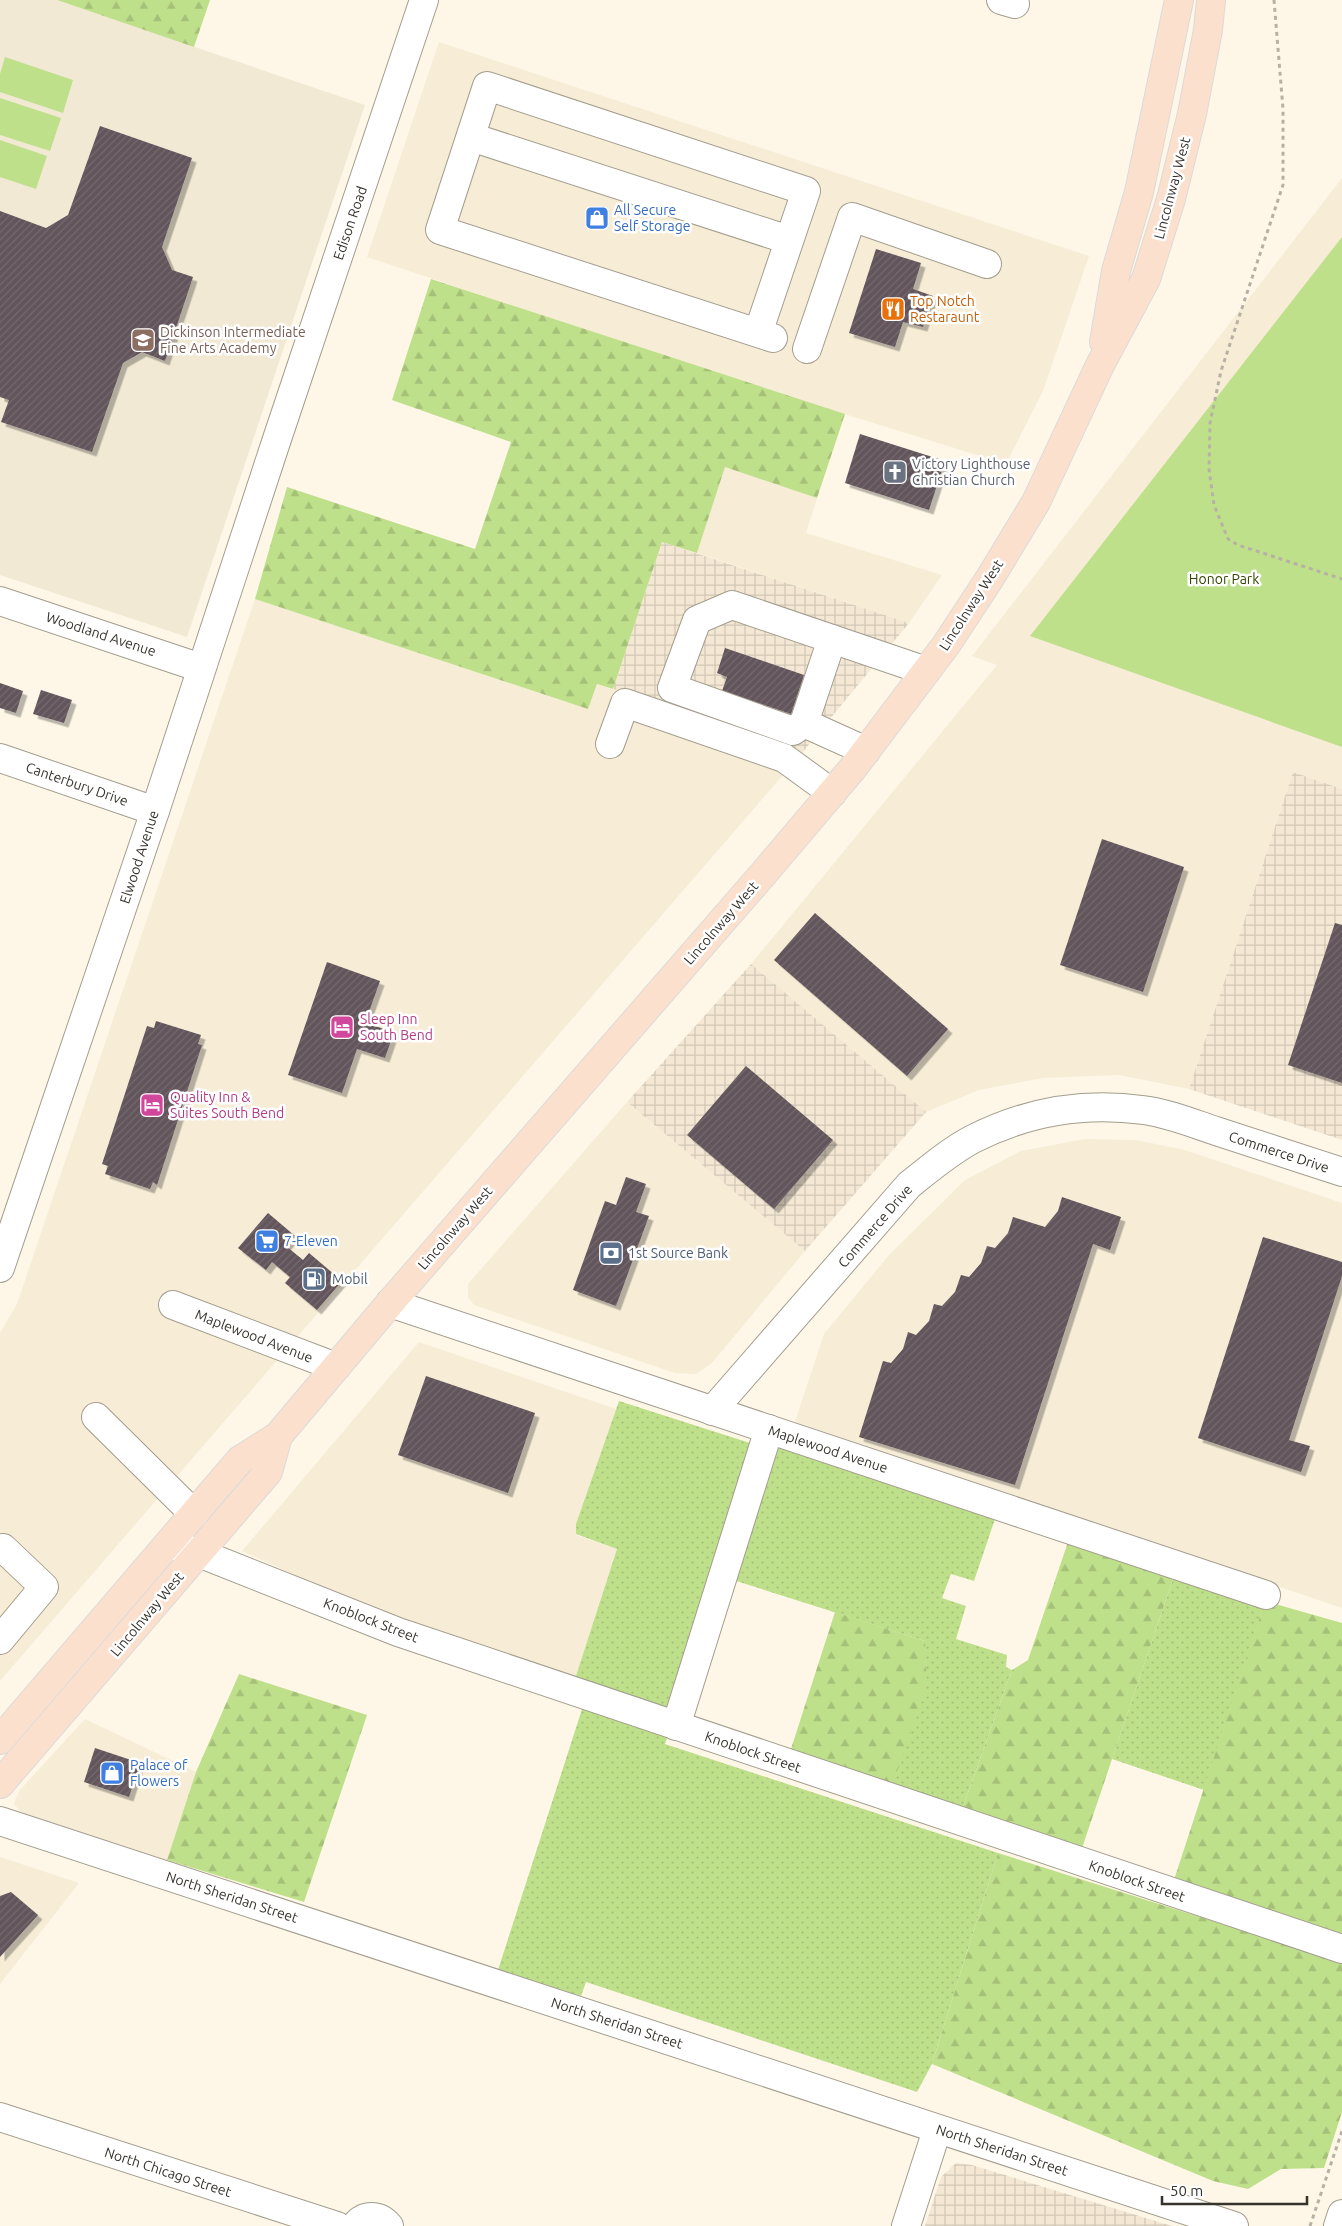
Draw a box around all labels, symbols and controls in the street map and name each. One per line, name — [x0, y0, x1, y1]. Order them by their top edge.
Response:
street label: Lincolnway West — [1151, 135, 1193, 241]
street label: Edison Road — [330, 184, 370, 262]
place label: All Secure Self Storage — [614, 202, 691, 234]
shop icon: All Secure Self Storage — [584, 205, 610, 231]
place label: Top Notch Restaraunt — [910, 293, 980, 325]
restaurant icon: Top Notch Restaraunt — [880, 296, 906, 322]
place label: Dickinson Intermediate Fine Arts Academy — [160, 324, 306, 356]
school or university icon: Dickinson Intermediate Fine Arts Academy — [130, 327, 156, 353]
place label: Victory Lighthouse Christian Church — [912, 456, 1031, 488]
church icon: Victory Lighthouse Christian Church — [882, 459, 908, 485]
street label: Lincolnway West — [936, 556, 1007, 653]
park label: Honor Park — [1189, 571, 1259, 587]
street label: Woodland Avenue — [44, 609, 158, 659]
street label: Canterbury Drive — [24, 759, 130, 809]
street label: Elwood Avenue — [116, 808, 162, 906]
street label: Lincolnway West — [681, 878, 762, 968]
place label: Sleep Inn South Bend — [360, 1011, 433, 1043]
hotel icon: Sleep Inn South Bend — [329, 1014, 355, 1040]
place label: Quality Inn & Suites South Bend — [170, 1089, 284, 1121]
hotel icon: Quality Inn & Suites South Bend — [139, 1092, 165, 1118]
street label: Commerce Drive — [1227, 1128, 1331, 1176]
street label: Commerce Drive — [835, 1181, 915, 1271]
street label: Lincolnway West — [415, 1183, 496, 1273]
supermarket icon: 7-Eleven — [254, 1228, 280, 1254]
place label: 7-Eleven — [284, 1233, 338, 1249]
bank icon: 1st Source Bank — [598, 1240, 624, 1266]
place label: 1st Source Bank — [628, 1245, 728, 1261]
fuel station icon: Mobil — [301, 1266, 327, 1292]
place label: Mobil — [332, 1271, 368, 1287]
street label: Maplewood Avenue — [193, 1306, 315, 1366]
street label: Maplewood Avenue — [766, 1422, 890, 1476]
street label: Lincolnway West — [107, 1568, 187, 1659]
street label: Knoblock Street — [321, 1594, 421, 1646]
street label: Knoblock Street — [703, 1728, 804, 1776]
place label: Palace of Flowers — [130, 1757, 188, 1789]
shop icon: Palace of Flowers — [99, 1760, 125, 1786]
street label: Knoblock Street — [1087, 1857, 1188, 1905]
street label: North Sheridan Street — [164, 1868, 300, 1926]
street label: North Sheridan Street — [549, 1994, 685, 2052]
street label: North Sheridan Street — [934, 2121, 1070, 2179]
street label: North Chicago Street — [103, 2144, 234, 2200]
scale bar — [1162, 2174, 1307, 2206]
text: 50 m — [1170, 2182, 1203, 2199]

